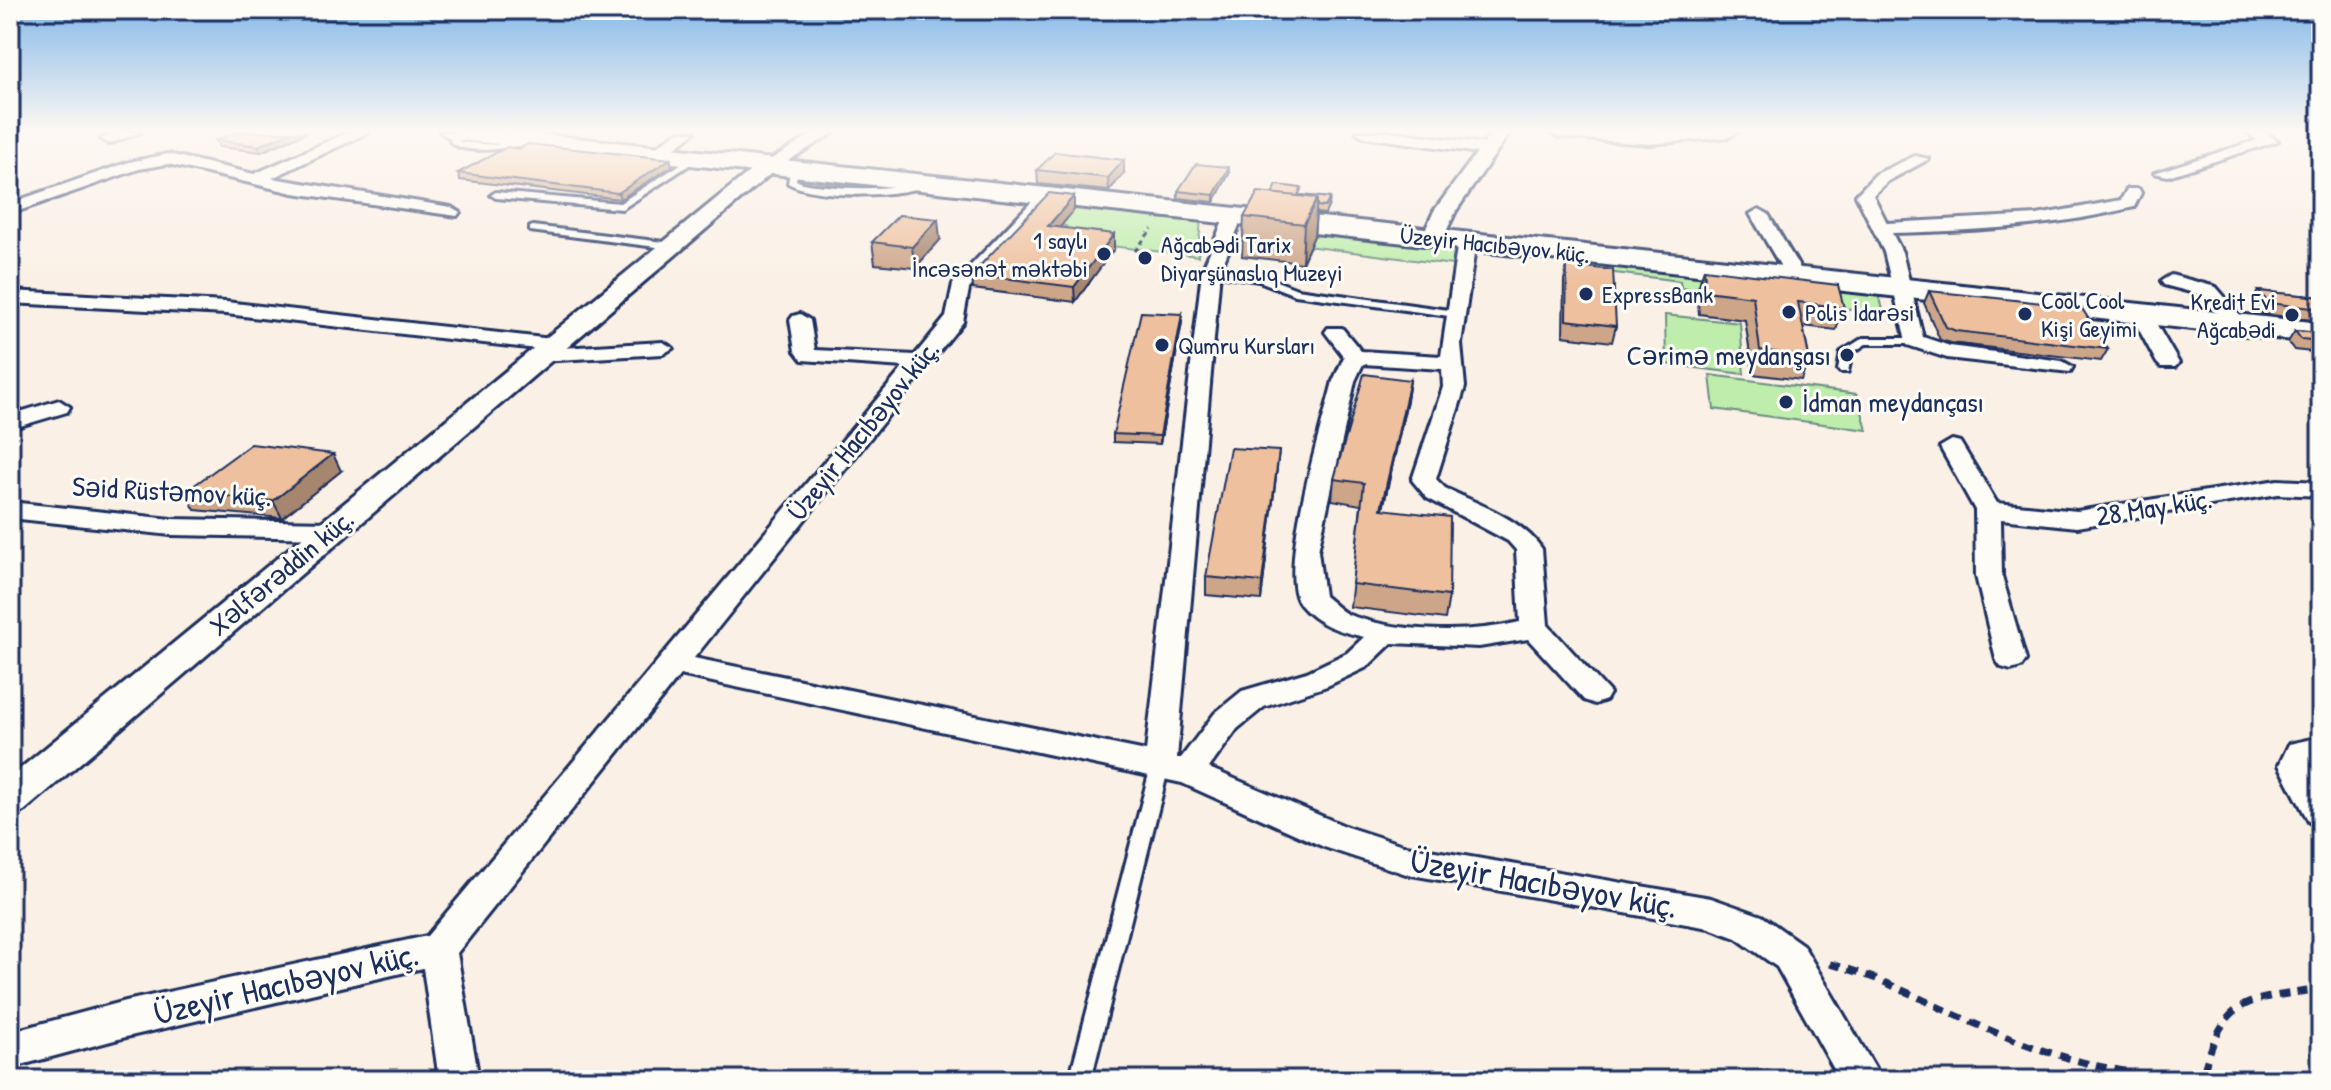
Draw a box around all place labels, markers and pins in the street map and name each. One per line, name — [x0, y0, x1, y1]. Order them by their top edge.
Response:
place label: 1 saylı İncəsənət məktəbi — [912, 224, 1088, 284]
place label: Ağcabədi Tarix Diyarşünaslıq Muzeyi — [1161, 228, 1343, 288]
marker: 1 saylı İncəsənət məktəbi — [1095, 245, 1113, 263]
marker: Ağcabədi Tarix Diyarşünaslıq Muzeyi — [1136, 249, 1154, 267]
place label: ExpressBank — [1602, 278, 1713, 310]
place label: Cool Cool Kişi Geyimi — [2041, 284, 2137, 344]
marker: ExpressBank — [1577, 285, 1595, 303]
place label: Kredit Evi Ağcabədi — [2191, 285, 2276, 345]
place label: Polis İdarəsi — [1805, 296, 1914, 328]
marker: Polis İdarəsi — [1780, 303, 1798, 321]
marker: Cool Cool Kişi Geyimi — [2016, 305, 2034, 323]
marker: Kredit Evi Ağcabədi — [2283, 306, 2301, 324]
place label: Qumru Kursları — [1178, 329, 1315, 361]
marker: Qumru Kursları — [1153, 336, 1171, 354]
place label: Cərimə meydanşası — [1627, 336, 1831, 374]
marker: Cərimə meydanşası — [1838, 346, 1856, 364]
place label: İdman meydançası — [1802, 383, 1984, 421]
marker: İdman meydançası — [1777, 393, 1795, 411]

